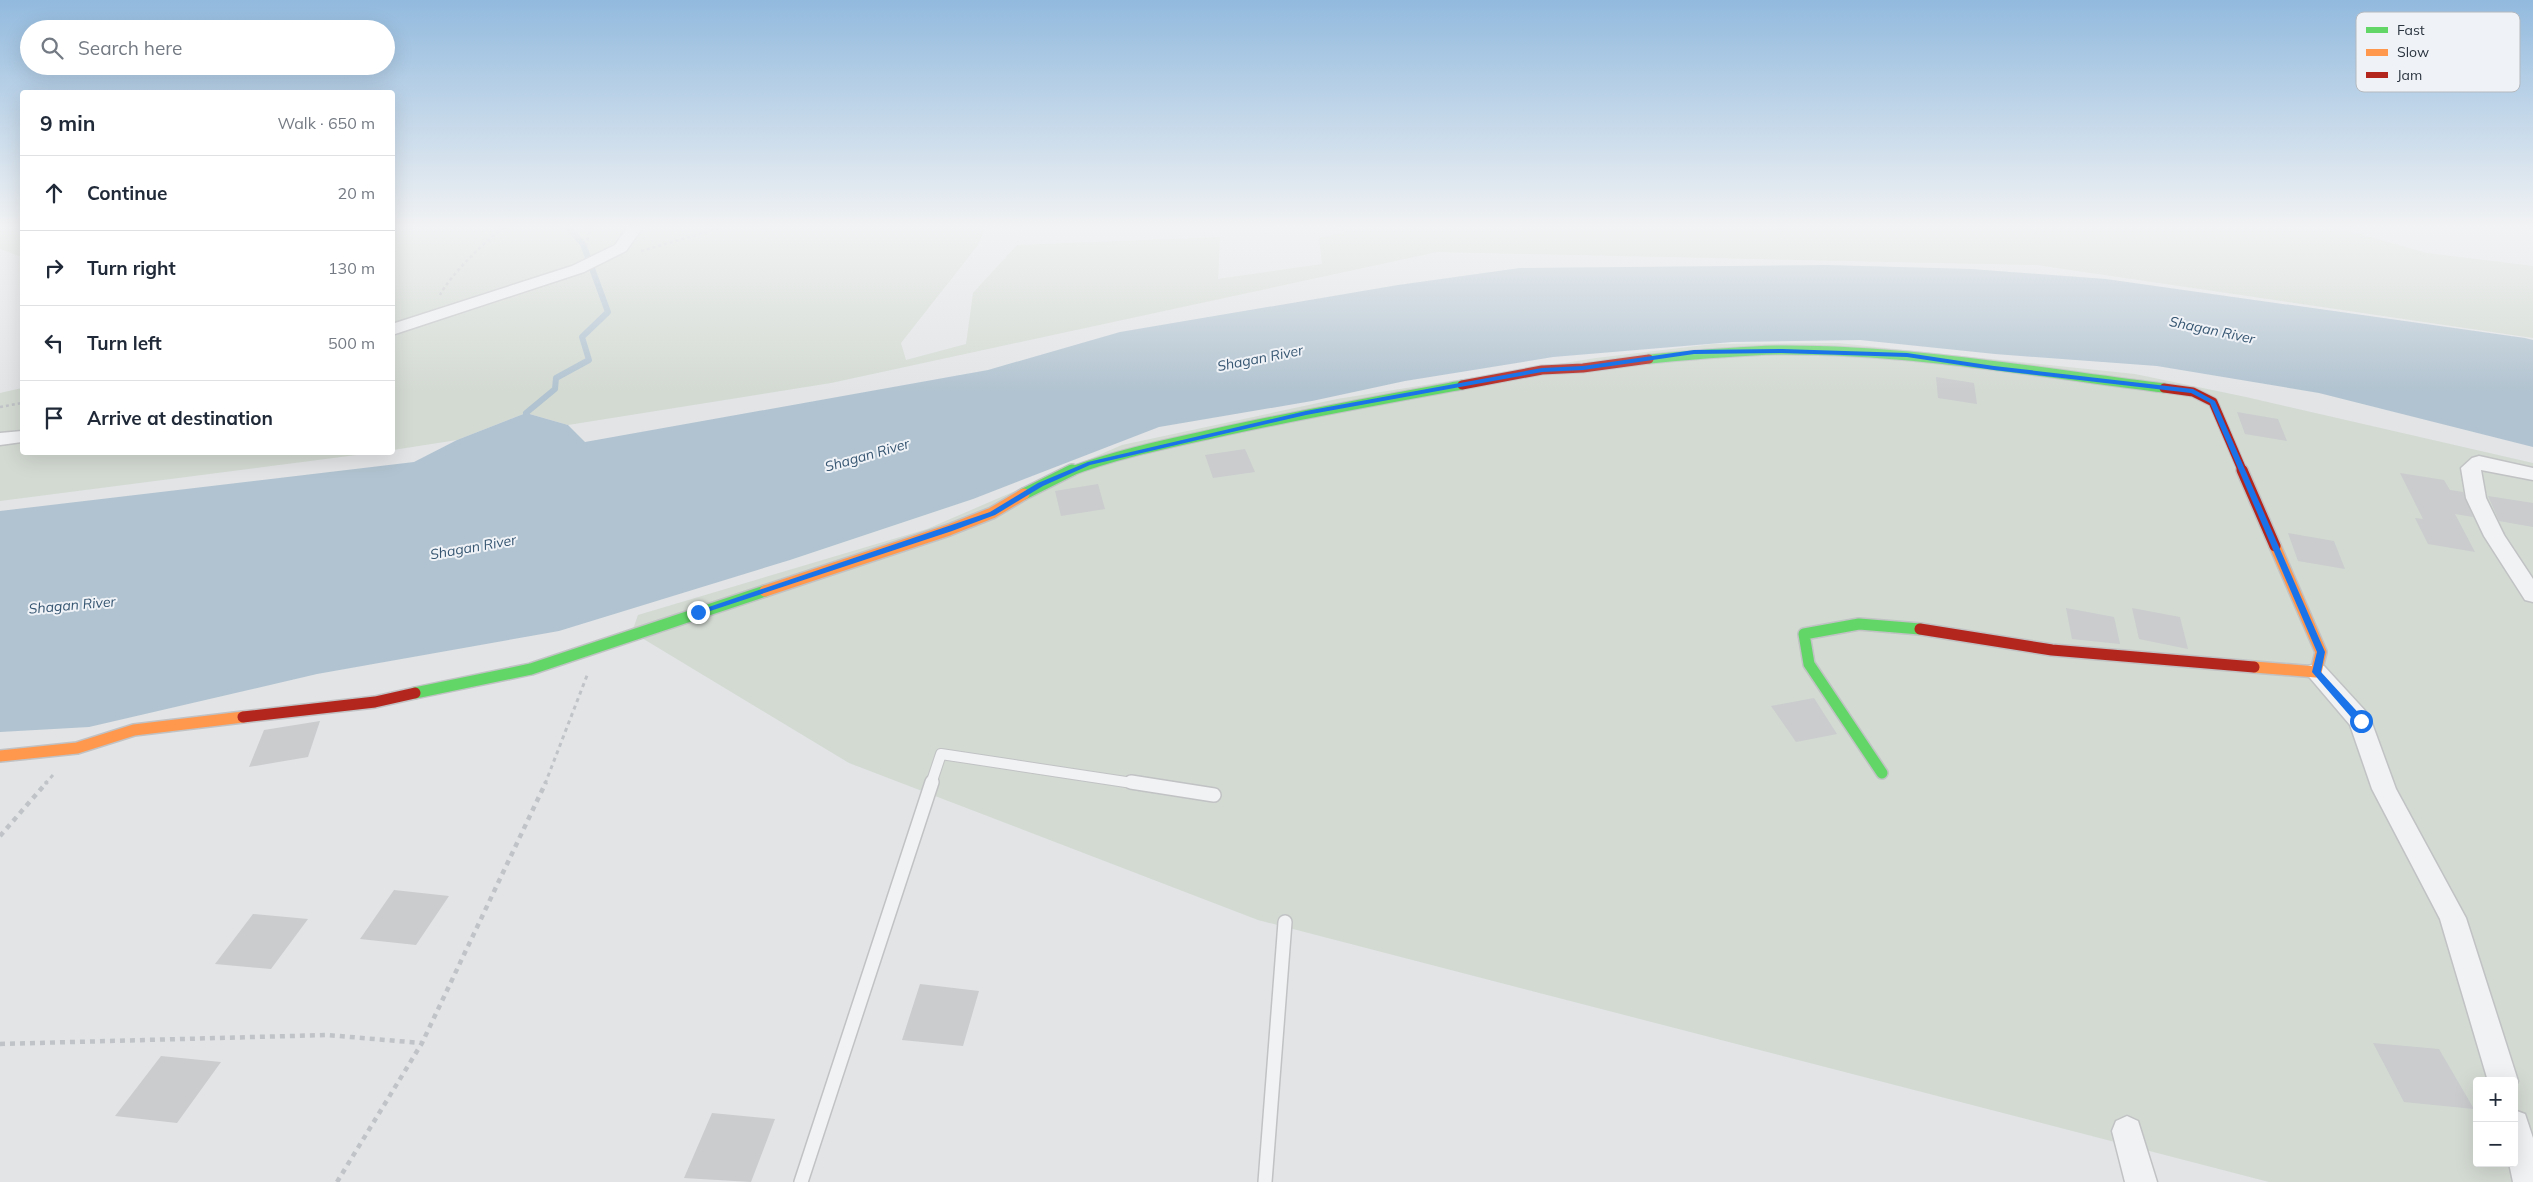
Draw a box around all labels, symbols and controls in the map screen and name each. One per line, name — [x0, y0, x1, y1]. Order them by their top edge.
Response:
legend — [2356, 12, 2520, 92]
search box — [20, 20, 395, 75]
text: Fast — [2397, 21, 2425, 39]
icon: search — [38, 34, 66, 62]
text: Search here — [78, 36, 182, 60]
text: Slow — [2397, 43, 2429, 61]
text: Jam — [2397, 66, 2422, 84]
text: 9 min — [40, 110, 95, 136]
text: Walk · 650 m — [277, 113, 375, 133]
icon: ahead — [40, 179, 68, 207]
text: Continue — [87, 181, 167, 205]
text: 20 m — [338, 183, 375, 203]
icon: right — [40, 254, 68, 282]
text: Turn right — [87, 256, 176, 280]
text: 130 m — [328, 258, 375, 278]
water label: Shagan River — [2168, 312, 2257, 348]
icon: left — [40, 329, 68, 357]
text: Turn left — [87, 331, 162, 355]
text: 500 m — [328, 333, 375, 353]
water label: Shagan River — [1216, 341, 1305, 375]
icon: arrive — [40, 404, 68, 432]
text: Arrive at destination — [87, 406, 273, 430]
water label: Shagan River — [823, 434, 912, 476]
water label: Shagan River — [429, 530, 518, 563]
water label: Shagan River — [28, 592, 117, 618]
route end — [687, 601, 710, 624]
route start — [2350, 710, 2373, 733]
map controls — [2473, 1077, 2518, 1167]
button: + — [2473, 1077, 2518, 1122]
button: − — [2473, 1122, 2518, 1167]

